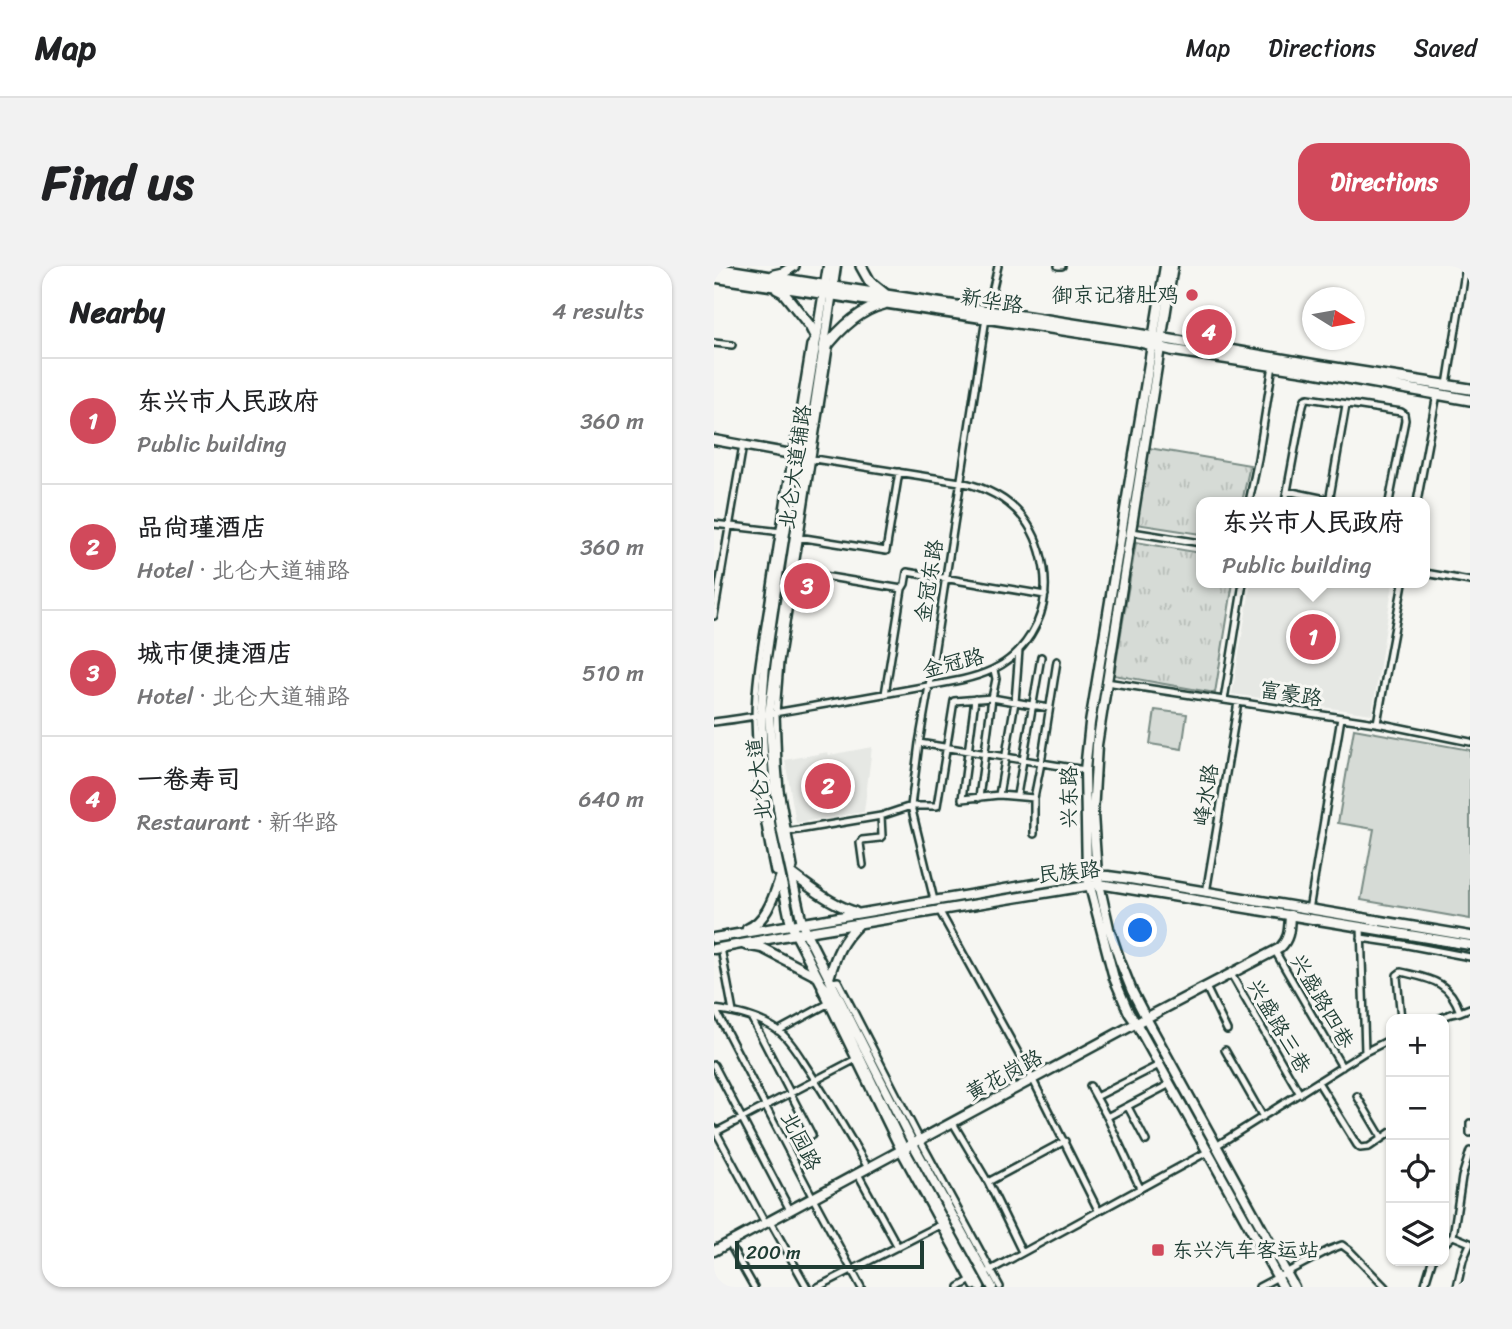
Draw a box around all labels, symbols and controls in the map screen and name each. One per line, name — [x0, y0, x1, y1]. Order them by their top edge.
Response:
text: Map — [35, 19, 96, 77]
text: Map — [1186, 27, 1230, 69]
text: Directions — [1268, 27, 1376, 69]
text: Saved — [1414, 27, 1477, 69]
text: Find us — [42, 139, 194, 226]
button: Directions — [1298, 143, 1470, 221]
place label: 御京记猪肚鸡 — [1052, 276, 1178, 314]
street label: 新华路 — [958, 277, 1026, 325]
text: Nearby — [70, 285, 165, 339]
marker: 御京记猪肚鸡 — [1184, 287, 1200, 303]
north arrow — [1302, 287, 1365, 350]
text: 4 results — [552, 291, 644, 332]
pin: 4 — [1186, 306, 1232, 358]
text: 东兴市人民政府 — [137, 378, 319, 424]
text: 1 — [88, 401, 98, 442]
text: 360 m — [580, 401, 644, 442]
street label: 北仑大道辅路 — [767, 402, 823, 532]
text: Public building — [137, 424, 287, 465]
popup — [1196, 497, 1430, 588]
text: 东兴市人民政府 — [1222, 499, 1404, 545]
text: 品尚瑾酒店 — [137, 504, 267, 550]
text: 2 — [86, 527, 100, 568]
text: 360 m — [580, 527, 644, 568]
street label: 金冠东路 — [904, 537, 954, 625]
text: Public building — [1222, 545, 1372, 586]
text: Hotel · 北仑大道辅路 — [137, 550, 350, 591]
pin: 3 — [784, 560, 830, 612]
pin: 1 — [1290, 611, 1336, 663]
text: 城市便捷酒店 — [137, 630, 293, 676]
street label: 金冠路 — [918, 637, 988, 689]
text: 3 — [87, 653, 99, 694]
text: 510 m — [582, 653, 644, 694]
street label: 富豪路 — [1257, 670, 1325, 718]
text: Hotel · 北仑大道辅路 — [137, 676, 350, 717]
street label: 北仑大道 — [735, 735, 783, 823]
text: 一卷寿司 — [137, 756, 241, 802]
pin: 2 — [805, 760, 851, 812]
street label: 峰水路 — [1182, 761, 1230, 829]
street label: 兴东路 — [1050, 766, 1088, 829]
text: 4 — [86, 779, 100, 820]
text: 640 m — [578, 779, 644, 820]
text: Restaurant · 新华路 — [137, 802, 338, 843]
street label: 民族路 — [1036, 850, 1102, 894]
your location — [1123, 913, 1157, 947]
street label: 兴盛路四巷 — [1279, 946, 1365, 1056]
street label: 兴盛路三巷 — [1236, 971, 1322, 1081]
map controls — [1386, 1014, 1449, 1266]
button: + — [1386, 1014, 1449, 1077]
street label: 黄花岗路 — [958, 1039, 1050, 1111]
button: − — [1386, 1077, 1449, 1140]
street label: 北园路 — [770, 1104, 832, 1178]
button: locate — [1386, 1140, 1449, 1203]
button: layers — [1386, 1203, 1449, 1266]
place label: 东兴汽车客运站 — [1172, 1231, 1319, 1269]
text: 200 m — [746, 1236, 801, 1269]
scale bar — [735, 1238, 924, 1270]
marker: 东兴汽车客运站 — [1150, 1242, 1166, 1258]

